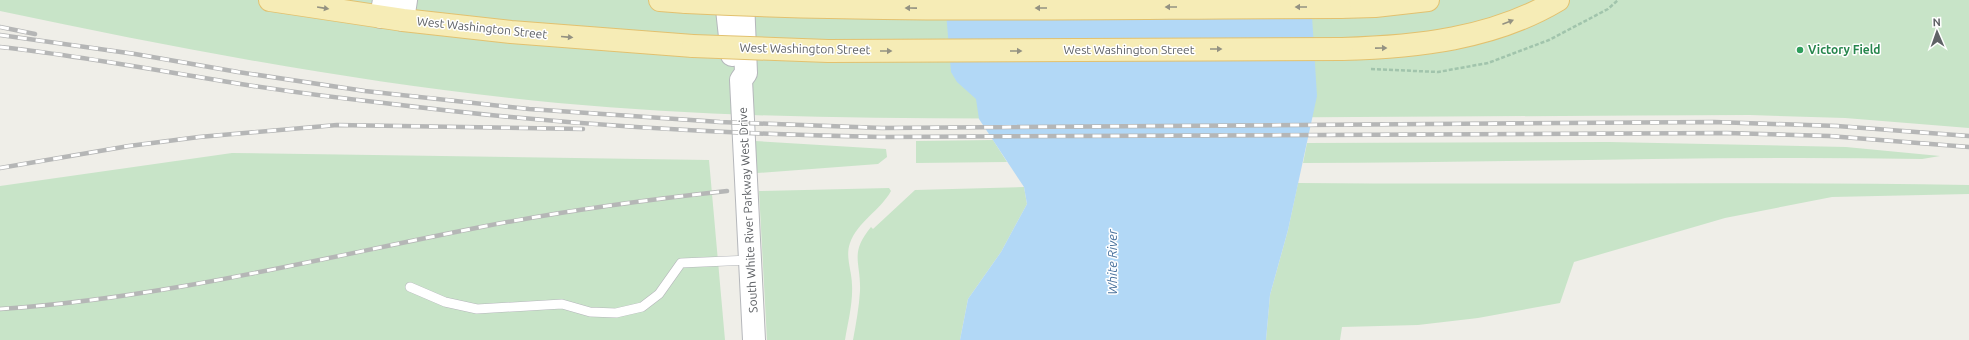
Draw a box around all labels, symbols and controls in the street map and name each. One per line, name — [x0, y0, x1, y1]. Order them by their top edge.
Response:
one-way arrow — [1164, 4, 1177, 10]
one-way arrow — [1294, 4, 1307, 10]
one-way arrow — [317, 5, 329, 11]
one-way arrow — [904, 5, 917, 11]
one-way arrow — [1034, 5, 1047, 11]
north arrow — [1917, 12, 1957, 52]
street label: West Washington Street — [416, 14, 548, 41]
text: N — [1932, 16, 1941, 28]
one-way arrow — [1503, 19, 1515, 25]
one-way arrow — [561, 33, 573, 40]
street label: West Washington Street — [740, 41, 871, 56]
street label: West Washington Street — [1064, 43, 1195, 56]
place label: Victory Field — [1808, 43, 1881, 56]
one-way arrow — [1375, 45, 1388, 51]
marker: Victory Field — [1795, 45, 1805, 55]
one-way arrow — [1210, 46, 1223, 52]
one-way arrow — [880, 48, 893, 54]
one-way arrow — [1010, 48, 1023, 54]
street label: South White River Parkway West Drive — [736, 107, 759, 313]
water label: White River — [1105, 228, 1119, 295]

